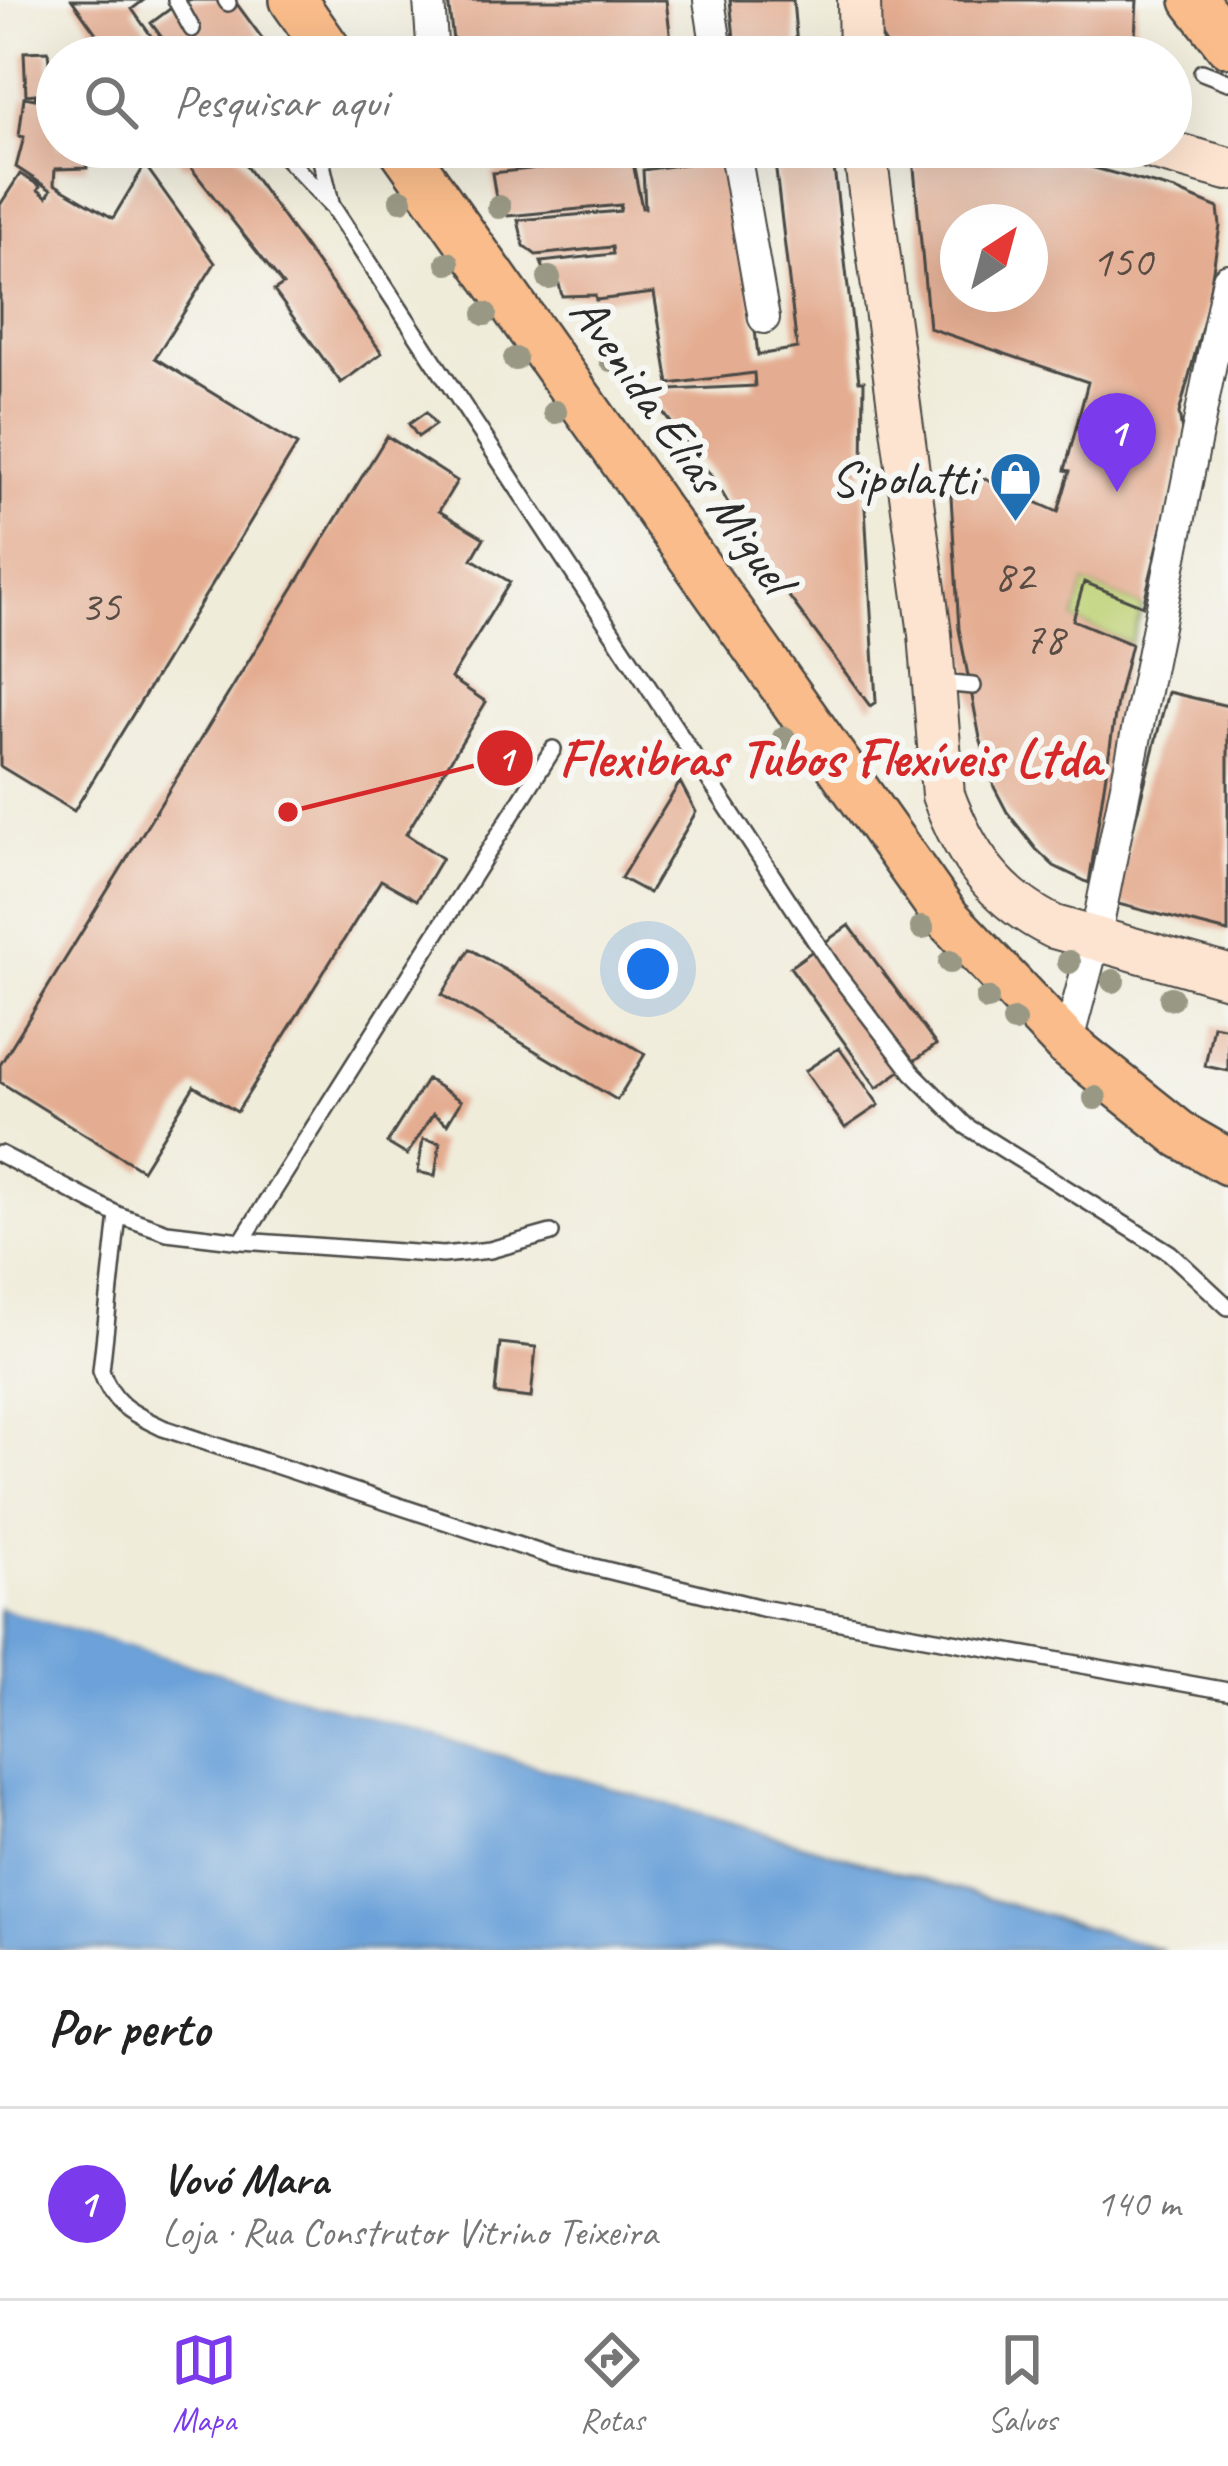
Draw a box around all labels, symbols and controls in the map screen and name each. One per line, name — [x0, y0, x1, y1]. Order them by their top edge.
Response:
search box — [36, 36, 1192, 168]
icon: search — [78, 69, 144, 135]
text: Pesquisar aqui — [174, 74, 388, 131]
north arrow — [940, 204, 1048, 312]
house number: 150 — [1092, 233, 1155, 290]
street label: Avenida Elias Miguel — [556, 283, 813, 611]
pin: 1 — [1078, 393, 1156, 492]
place label: Sipolatti — [830, 446, 981, 510]
shop icon: Sipolatti — [987, 449, 1043, 523]
house number: 82 — [994, 547, 1038, 604]
house number: 35 — [80, 578, 123, 635]
house number: 78 — [1024, 610, 1068, 667]
callout: Flexibras Tubos Flexíveis Ltda — [475, 713, 1126, 803]
text: Flexibras Tubos Flexíveis Ltda — [559, 724, 1105, 792]
text: 1 — [497, 735, 517, 781]
your location — [618, 939, 678, 999]
text: Por perto — [48, 1996, 210, 2060]
text: Vovó Mara — [162, 2151, 328, 2208]
text: 1 — [78, 2179, 96, 2228]
text: 140 m — [1096, 2179, 1180, 2228]
text: Loja · Rua Construtor Vitrino Teixeira — [162, 2208, 658, 2257]
tab: Mapa — [171, 2327, 237, 2441]
tab: Rotas — [579, 2327, 645, 2441]
tab: Salvos — [987, 2327, 1057, 2441]

